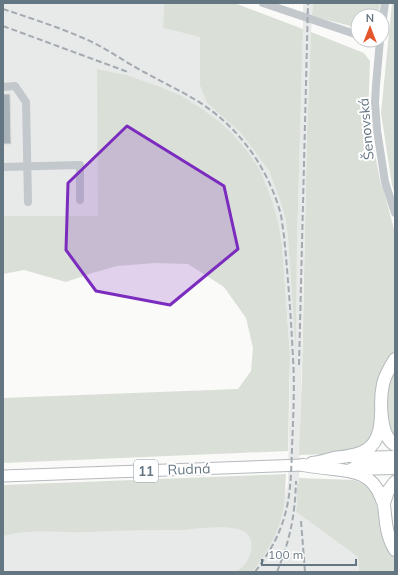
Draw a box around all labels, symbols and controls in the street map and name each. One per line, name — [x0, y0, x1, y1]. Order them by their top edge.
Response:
north arrow — [350, 8, 390, 48]
text: N — [366, 11, 374, 25]
street label: Šenovská — [354, 97, 378, 161]
street label: Rudná — [167, 459, 211, 479]
road number: 11 — [134, 460, 158, 482]
scale bar — [262, 541, 356, 567]
text: 100 m — [268, 547, 303, 562]

